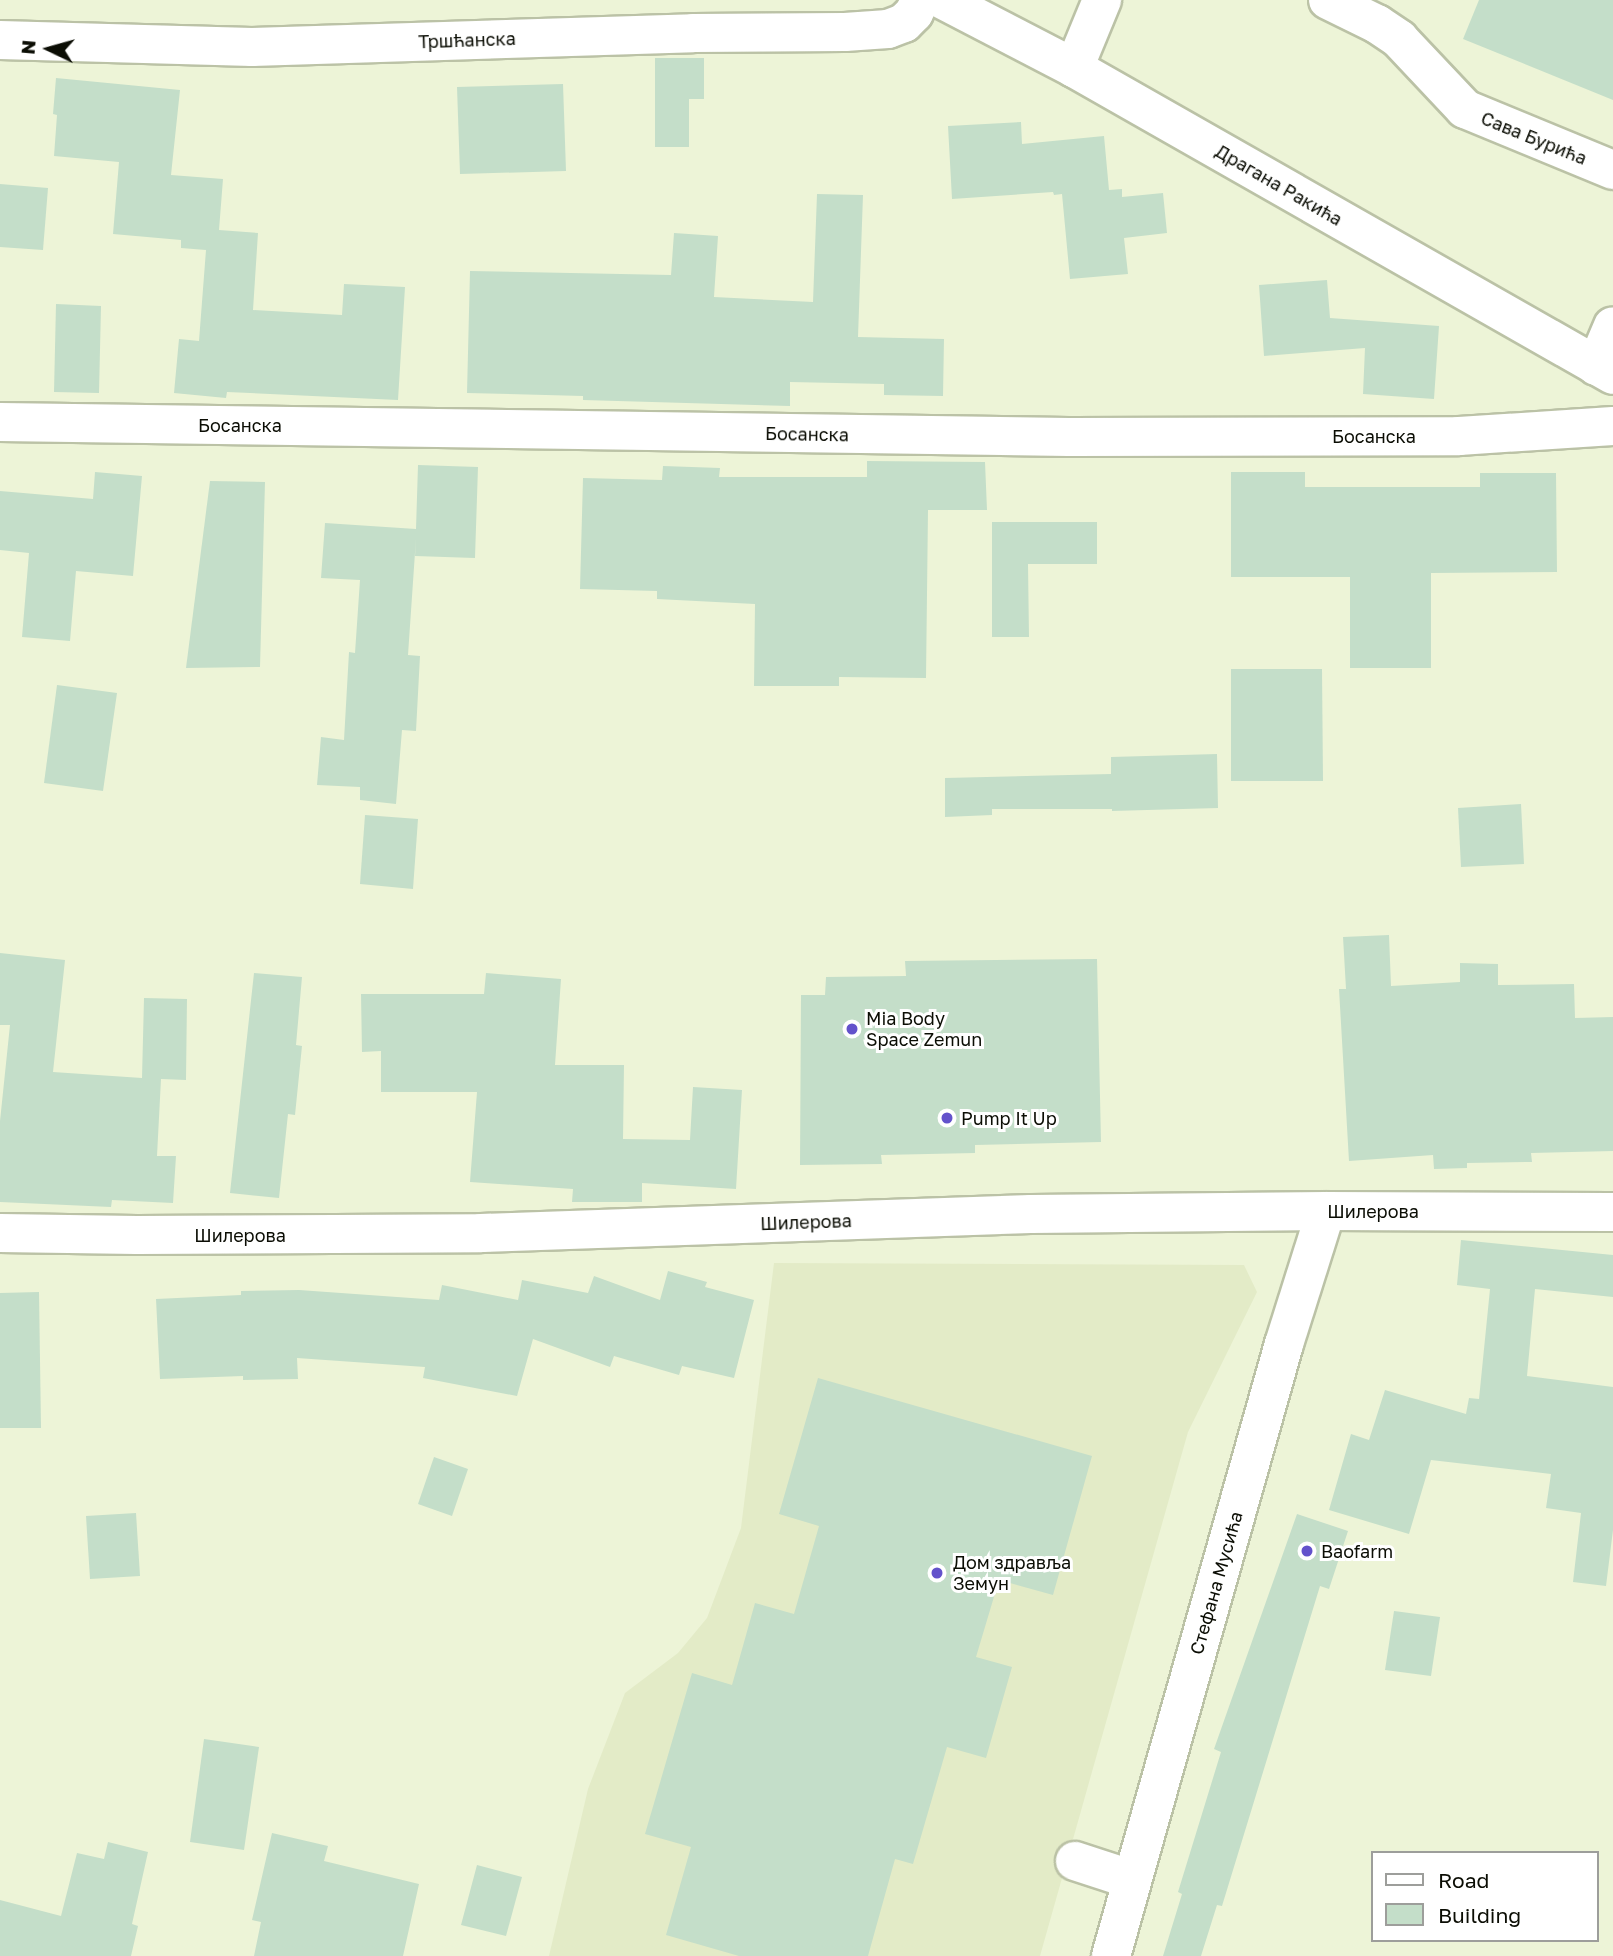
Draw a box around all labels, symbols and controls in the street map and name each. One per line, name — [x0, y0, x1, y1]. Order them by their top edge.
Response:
north arrow — [14, 14, 84, 84]
street label: Тршћанска — [418, 28, 516, 52]
text: N — [15, 39, 40, 55]
street label: Сава Бурића — [1478, 107, 1590, 169]
street label: Драгана Ракића — [1212, 140, 1346, 230]
street label: Босанска — [198, 414, 282, 436]
street label: Босанска — [765, 422, 849, 446]
street label: Босанска — [1332, 425, 1416, 447]
place label: Mia Body Space Zemun — [866, 1008, 982, 1050]
marker: Mia Body Space Zemun — [844, 1021, 860, 1037]
place label: Pump It Up — [961, 1107, 1057, 1129]
marker: Pump It Up — [939, 1110, 955, 1126]
street label: Шилерова — [1327, 1200, 1419, 1222]
street label: Шилерова — [760, 1210, 852, 1234]
street label: Шилерова — [194, 1224, 286, 1246]
street label: Стефана Мусића — [1185, 1509, 1247, 1657]
place label: Baofarm — [1321, 1540, 1393, 1562]
marker: Baofarm — [1299, 1543, 1315, 1559]
place label: Дом здравља Земун — [953, 1552, 1071, 1594]
marker: Дом здравља Земун — [927, 1563, 947, 1583]
legend — [1372, 1851, 1599, 1942]
text: Road — [1438, 1867, 1489, 1893]
text: Building — [1438, 1902, 1521, 1928]

